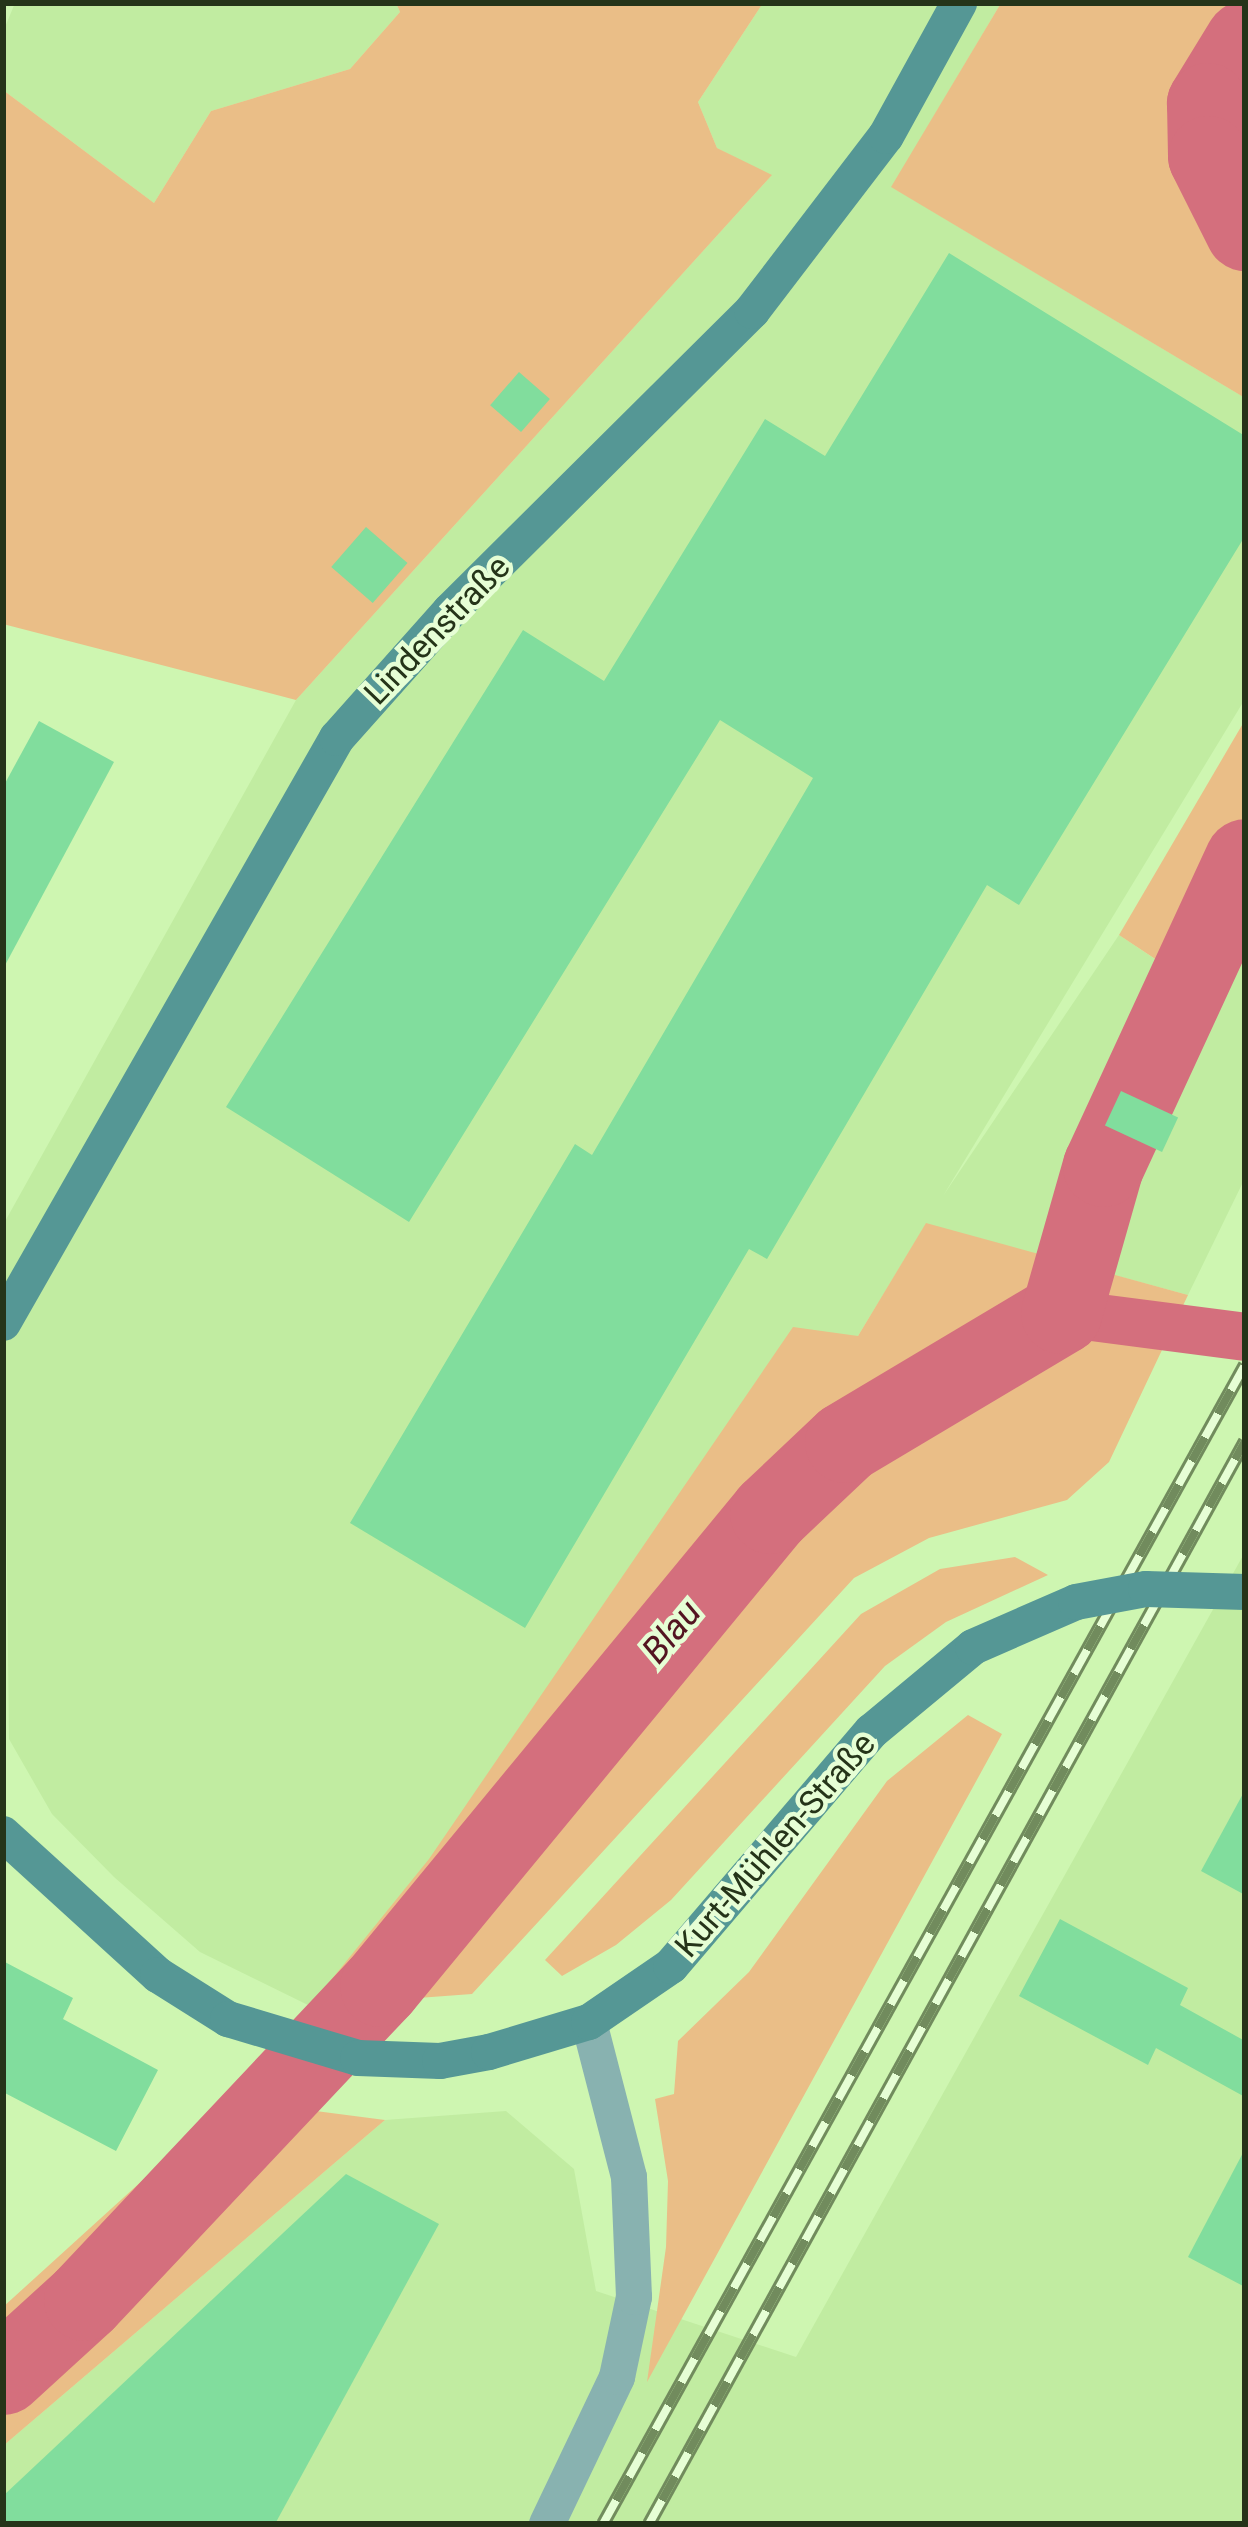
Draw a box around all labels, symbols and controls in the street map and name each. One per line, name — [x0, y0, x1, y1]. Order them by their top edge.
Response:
street label: Lindenstraße — [356, 547, 518, 713]
water label: Blau — [633, 1592, 711, 1672]
street label: Kurt-Mühlen-Straße — [667, 1725, 883, 1965]

